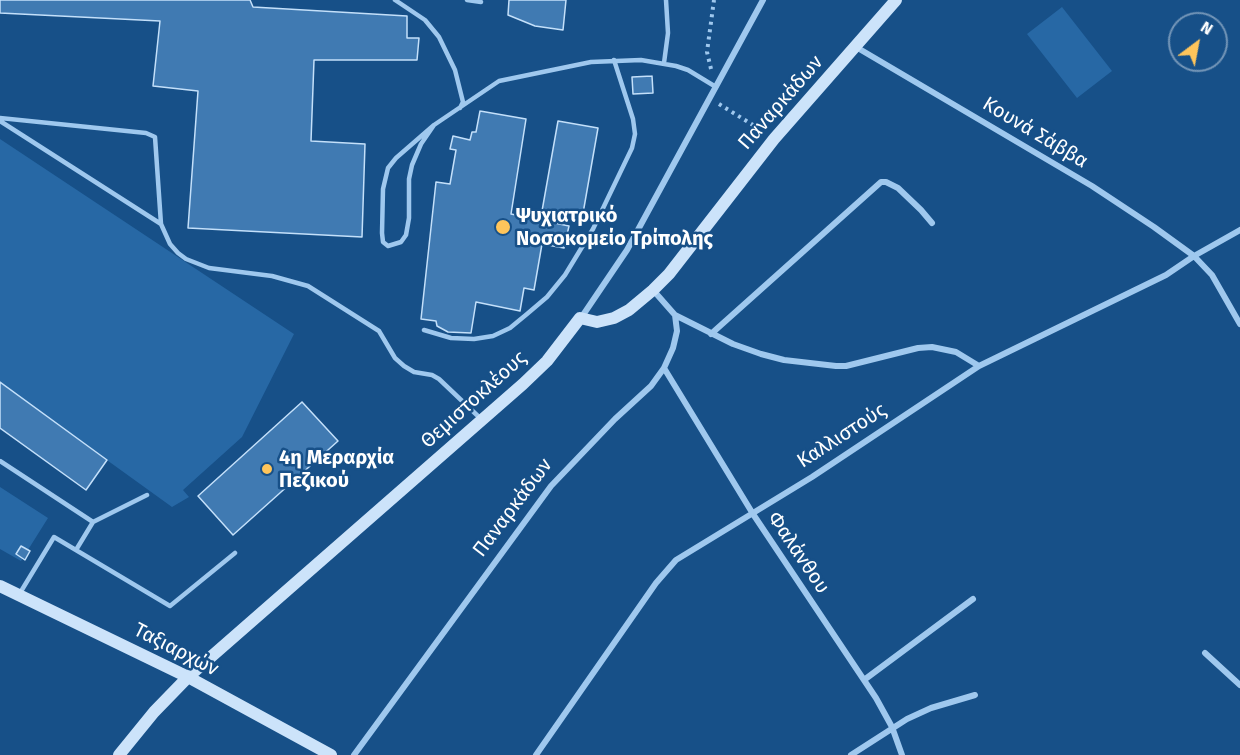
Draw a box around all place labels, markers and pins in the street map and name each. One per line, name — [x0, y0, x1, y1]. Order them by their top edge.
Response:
place label: Ψυχιατρικό Νοσοκομείο Τρίπολης — [516, 204, 713, 251]
marker: Ψυχιατρικό Νοσοκομείο Τρίπολης — [494, 218, 512, 236]
place label: 4η Μεραρχία Πεζικού — [279, 446, 394, 493]
marker: 4η Μεραρχία Πεζικού — [260, 462, 274, 476]

